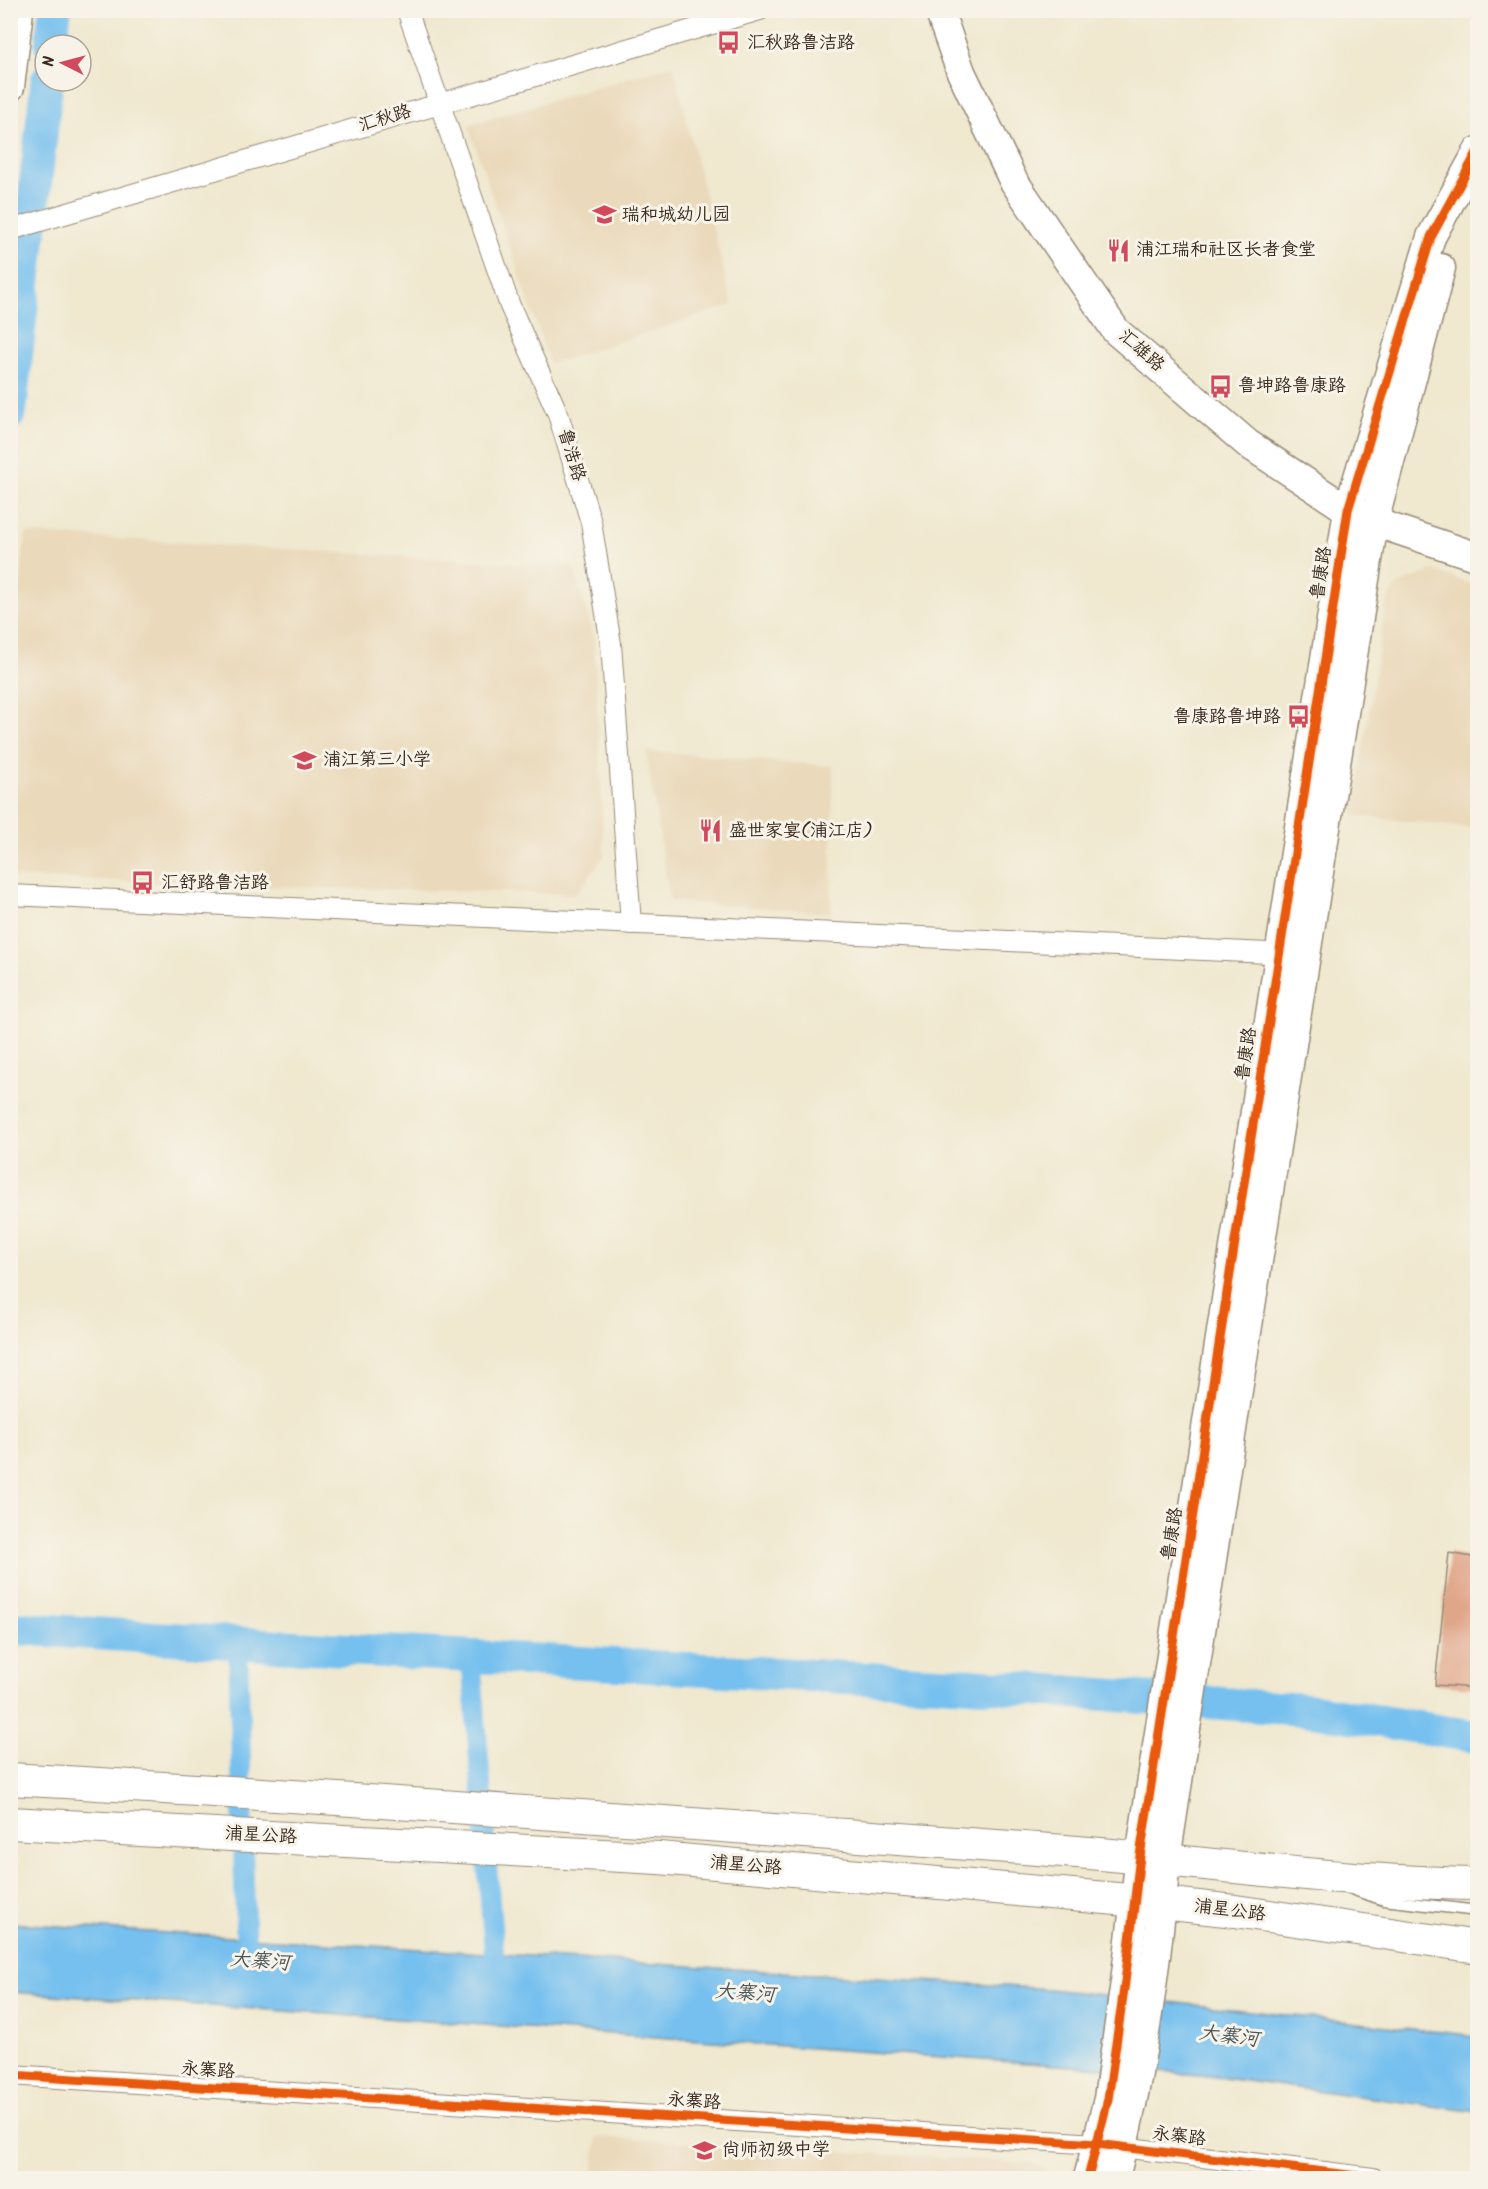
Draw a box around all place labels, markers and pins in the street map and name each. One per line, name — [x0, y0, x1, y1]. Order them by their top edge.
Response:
place label: 汇秋路鲁洁路 — [747, 29, 855, 58]
bus stop icon: 汇秋路鲁洁路 — [716, 30, 742, 56]
place label: 瑞和城幼儿园 — [622, 201, 730, 230]
school or university icon: 瑞和城幼儿园 — [591, 202, 617, 228]
place label: 浦江瑞和社区长者食堂 — [1136, 236, 1316, 265]
restaurant icon: 浦江瑞和社区长者食堂 — [1105, 237, 1131, 263]
place label: 鲁坤路鲁康路 — [1238, 372, 1346, 401]
bus stop icon: 鲁坤路鲁康路 — [1207, 373, 1233, 399]
place label: 鲁康路鲁坤路 — [1173, 703, 1281, 732]
bus stop icon: 鲁康路鲁坤路 — [1286, 704, 1312, 730]
place label: 浦江第三小学 — [323, 746, 431, 775]
school or university icon: 浦江第三小学 — [292, 747, 318, 773]
place label: 盛世家宴(浦江店) — [729, 817, 873, 846]
restaurant icon: 盛世家宴(浦江店) — [698, 818, 724, 844]
place label: 汇舒路鲁洁路 — [161, 869, 269, 898]
bus stop icon: 汇舒路鲁洁路 — [130, 870, 156, 896]
place label: 尚师初级中学 — [722, 2136, 830, 2165]
school or university icon: 尚师初级中学 — [691, 2137, 717, 2163]

